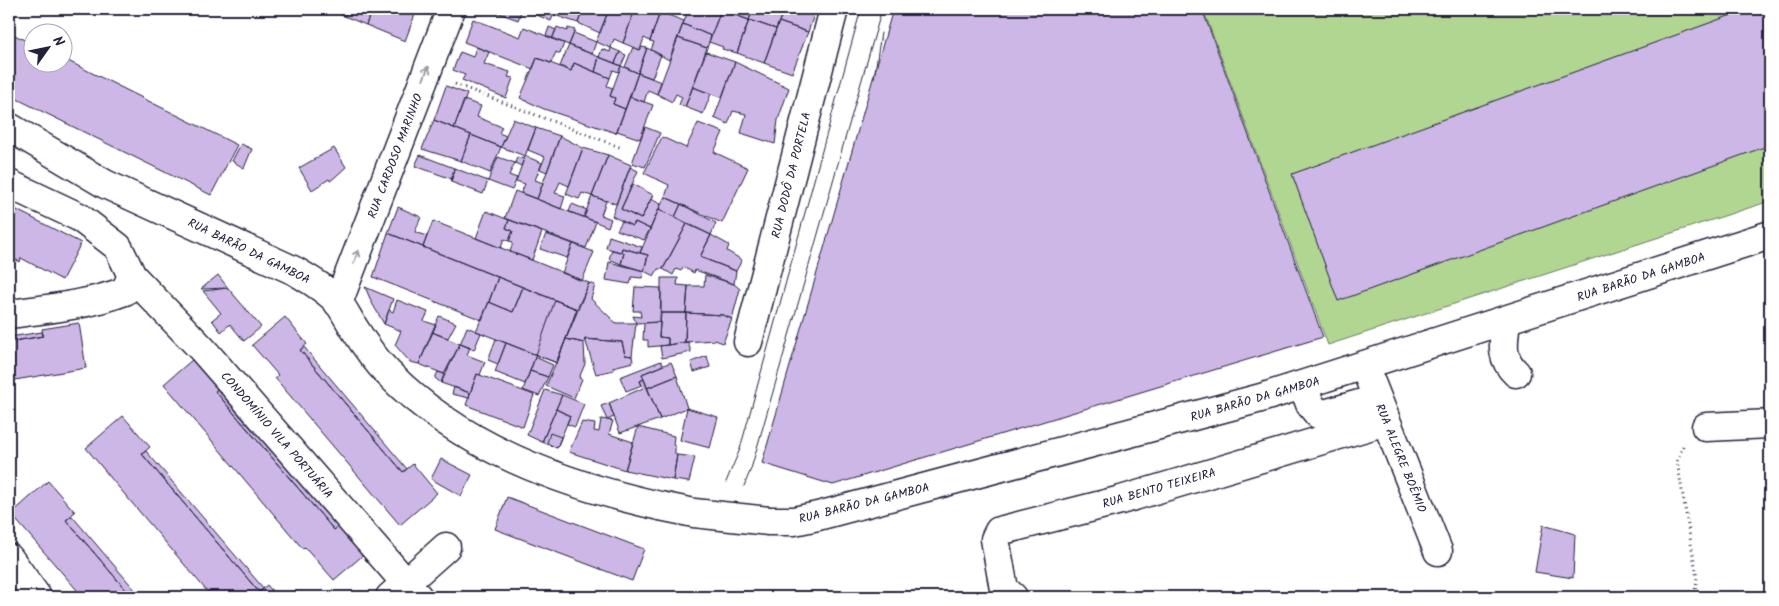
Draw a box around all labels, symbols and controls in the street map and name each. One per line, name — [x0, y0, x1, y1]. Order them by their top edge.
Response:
north arrow — [22, 22, 72, 72]
text: N — [46, 32, 70, 51]
one-way arrow — [422, 66, 432, 81]
street label: RUA CARDOSO MARINHO — [363, 90, 428, 221]
street label: RUA DODÔ DA PORTELA — [767, 110, 816, 240]
street label: RUA BARÃO DA GAMBOA — [184, 214, 313, 289]
street label: RUA BARÃO DA GAMBOA — [1575, 248, 1708, 307]
one-way arrow — [352, 250, 361, 266]
street label: CONDOMÍNIO VILA PORTUÁRIA — [216, 367, 337, 503]
street label: RUA BARÃO DA GAMBOA — [1188, 372, 1322, 427]
street label: RUA ALEGRE BOÊMIO — [1370, 401, 1431, 516]
street label: RUA BENTO TEIXEIRA — [1100, 463, 1218, 514]
street label: RUA BARÃO DA GAMBOA — [797, 478, 931, 529]

